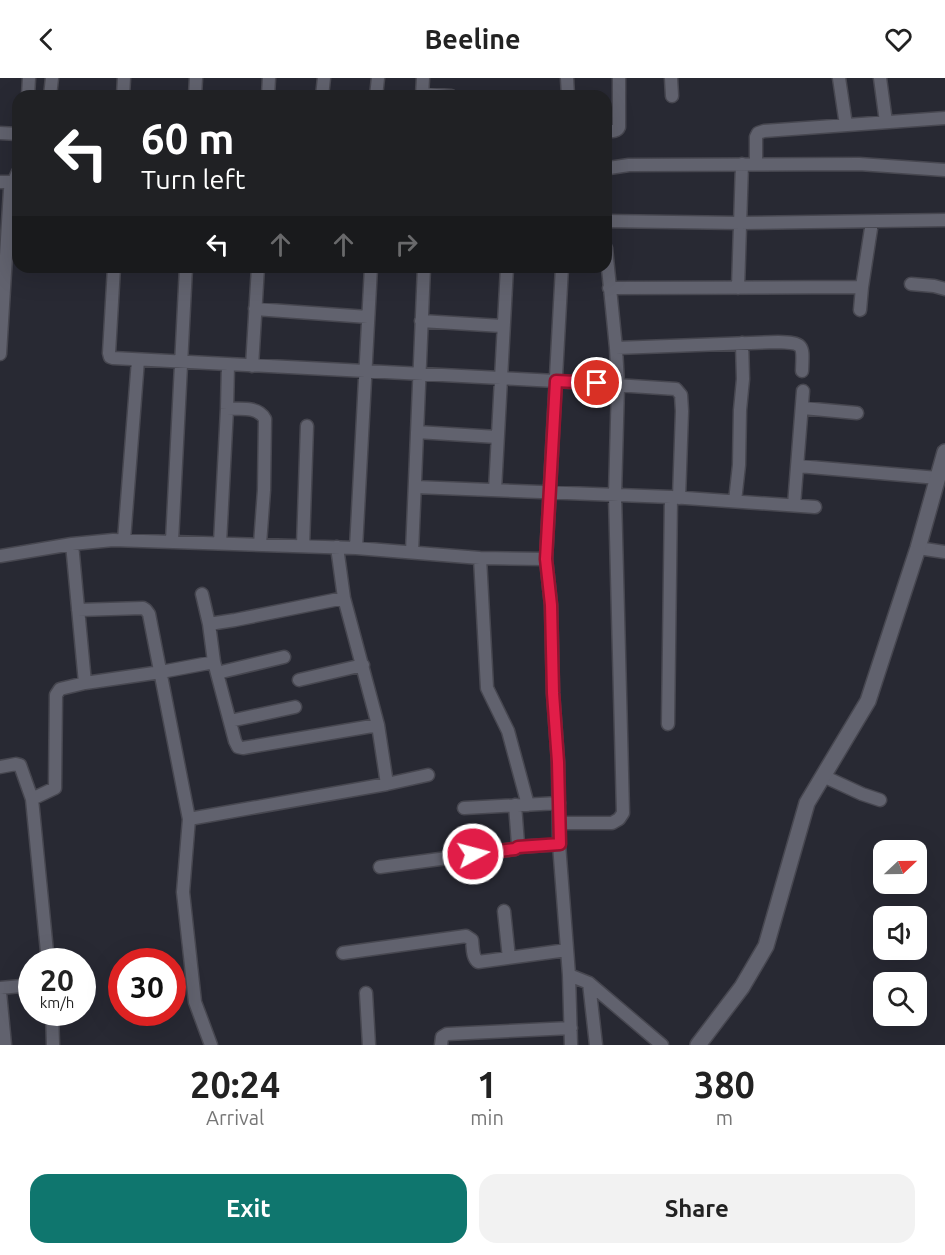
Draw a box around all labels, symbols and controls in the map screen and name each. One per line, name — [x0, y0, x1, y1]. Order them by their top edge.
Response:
icon: back — [30, 23, 63, 56]
icon: heart — [882, 23, 915, 56]
text: Beeline — [424, 24, 521, 54]
icon: left — [42, 114, 120, 192]
text: 60 m — [141, 115, 235, 162]
text: Turn left — [141, 164, 245, 194]
icon: left — [201, 228, 234, 261]
icon: ahead — [264, 228, 297, 261]
icon: ahead — [327, 228, 360, 261]
icon: right — [390, 228, 423, 261]
pin — [571, 357, 622, 408]
icon: arrive — [580, 366, 613, 399]
position arrow — [441, 822, 505, 886]
north arrow — [873, 840, 927, 894]
map controls — [873, 840, 927, 1026]
button: sound — [873, 906, 927, 960]
speed limit sign: 30 — [108, 948, 186, 1026]
text: 20 — [40, 963, 74, 997]
button: search — [873, 972, 927, 1026]
text: km/h — [40, 994, 74, 1011]
text: 20:24 — [190, 1064, 280, 1105]
text: 1 — [477, 1064, 497, 1105]
text: 380 — [694, 1064, 755, 1105]
text: Arrival — [206, 1106, 264, 1129]
text: min — [470, 1106, 504, 1129]
text: m — [716, 1106, 733, 1129]
button: Exit — [30, 1174, 467, 1243]
button: Share — [479, 1174, 915, 1243]

